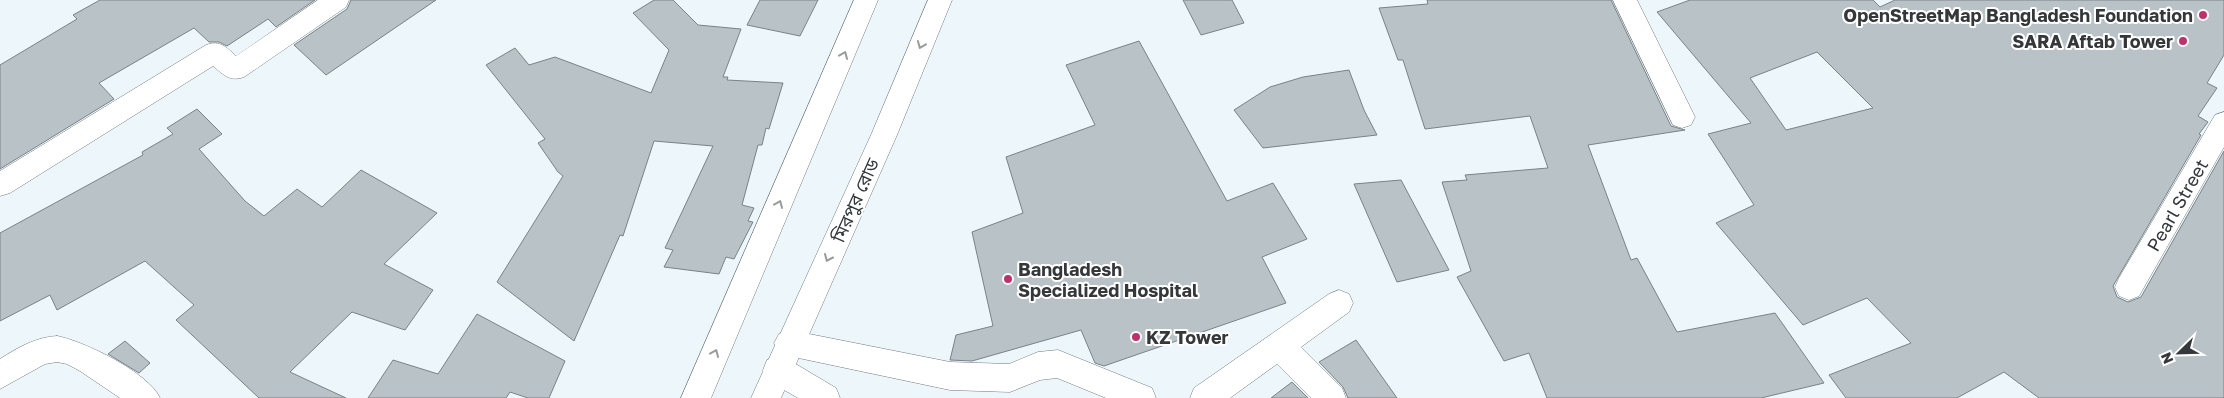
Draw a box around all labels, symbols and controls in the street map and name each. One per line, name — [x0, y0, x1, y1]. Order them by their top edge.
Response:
place label: OpenStreetMap Bangladesh Foundation — [1843, 4, 2193, 26]
marker: OpenStreetMap Bangladesh Foundation — [2197, 9, 2209, 21]
place label: SARA Aftab Tower — [2012, 30, 2173, 52]
marker: SARA Aftab Tower — [2177, 35, 2189, 47]
one-way arrow — [917, 40, 927, 49]
one-way arrow — [837, 51, 848, 60]
street label: মিরপুর রোড — [826, 154, 884, 247]
street label: Pearl Street — [2142, 155, 2212, 255]
one-way arrow — [773, 200, 784, 209]
one-way arrow — [824, 253, 835, 262]
place label: Bangladesh Specialized Hospital — [1018, 258, 1198, 301]
marker: Bangladesh Specialized Hospital — [1002, 273, 1014, 285]
place label: KZ Tower — [1146, 326, 1229, 348]
north arrow — [2154, 328, 2204, 378]
marker: KZ Tower — [1130, 331, 1142, 343]
one-way arrow — [709, 349, 719, 358]
text: N — [2157, 350, 2176, 366]

